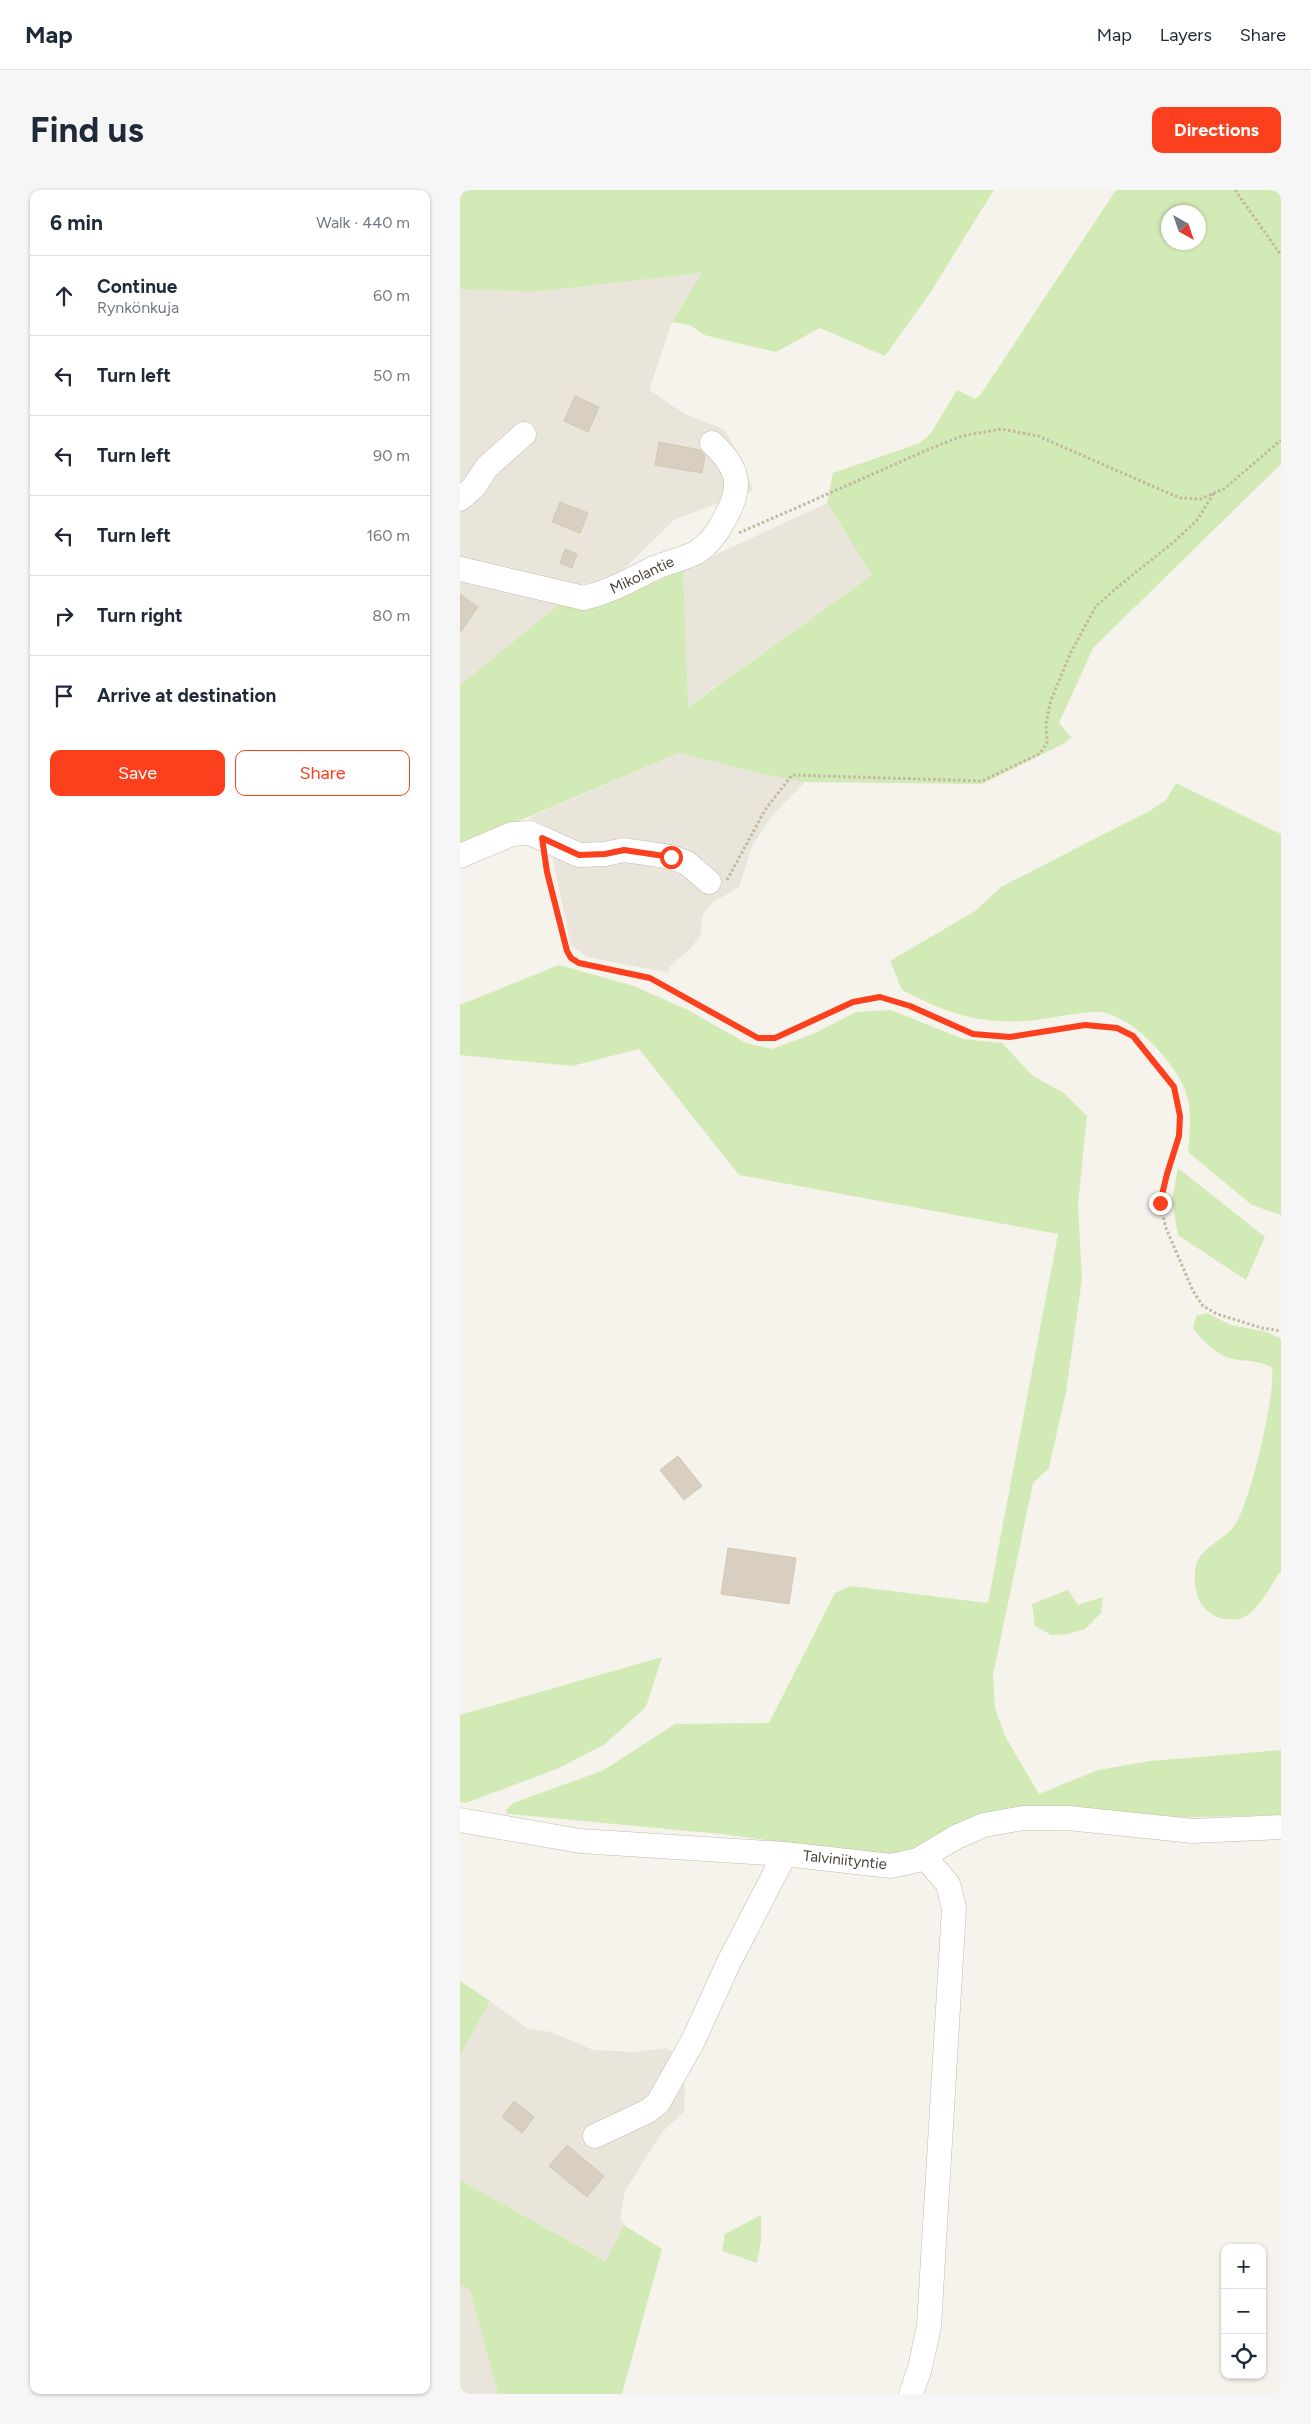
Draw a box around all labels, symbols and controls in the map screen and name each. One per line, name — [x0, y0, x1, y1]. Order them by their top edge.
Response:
text: Map — [25, 20, 73, 49]
text: Map — [1097, 24, 1132, 46]
text: Layers — [1160, 24, 1212, 46]
text: Share — [1240, 24, 1286, 46]
button: Directions — [1152, 107, 1281, 153]
text: Find us — [30, 109, 144, 151]
north arrow — [1161, 205, 1206, 250]
text: 6 min — [50, 210, 103, 235]
text: Walk · 440 m — [316, 213, 410, 232]
text: Continue — [97, 275, 177, 298]
icon: ahead — [50, 282, 78, 310]
text: 60 m — [373, 286, 410, 305]
text: Rynkönkuja — [97, 298, 179, 317]
icon: left — [50, 362, 78, 390]
text: Turn left — [97, 364, 171, 387]
text: 50 m — [373, 366, 410, 385]
icon: left — [50, 442, 78, 470]
text: Turn left — [97, 444, 171, 467]
text: 90 m — [373, 446, 410, 465]
icon: left — [50, 522, 78, 550]
text: Turn left — [97, 524, 171, 547]
text: 160 m — [367, 526, 410, 545]
street label: Mikolantie — [607, 552, 677, 598]
icon: right — [50, 602, 78, 630]
text: Turn right — [97, 604, 183, 627]
text: 80 m — [372, 606, 410, 625]
icon: arrive — [50, 682, 78, 710]
text: Arrive at destination — [97, 684, 276, 707]
button: Save — [50, 750, 225, 796]
button: Share — [235, 750, 410, 796]
route start — [660, 846, 683, 869]
route end — [1149, 1192, 1172, 1215]
street label: Talviniityntie — [802, 1847, 888, 1873]
map controls — [1221, 2244, 1266, 2379]
button: + — [1221, 2244, 1266, 2289]
button: − — [1221, 2289, 1266, 2334]
button: locate — [1221, 2334, 1266, 2379]

